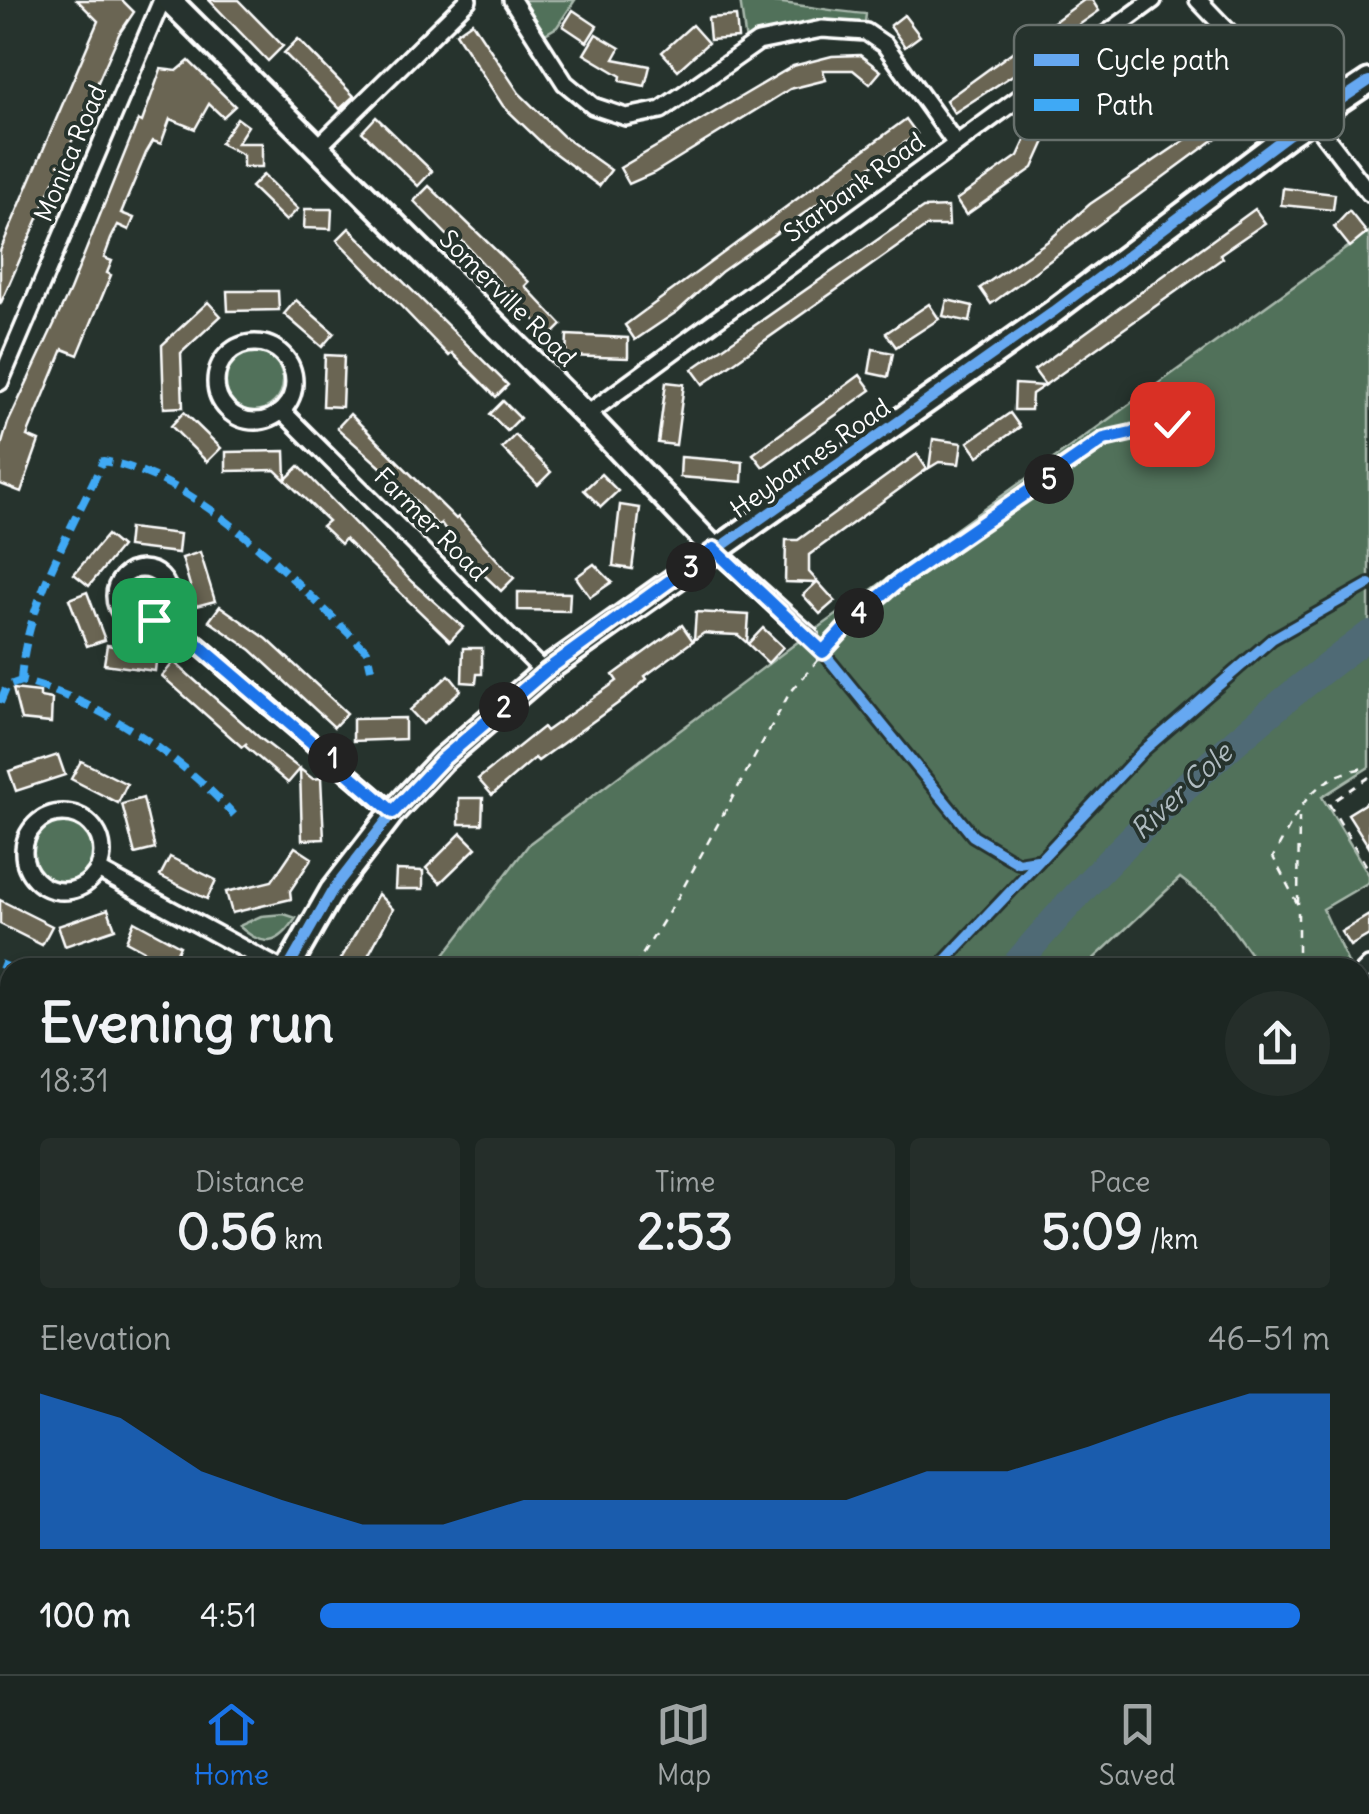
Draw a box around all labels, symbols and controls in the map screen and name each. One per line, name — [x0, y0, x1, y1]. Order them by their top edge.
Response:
legend — [1014, 25, 1344, 140]
text: Cycle path — [1096, 42, 1230, 78]
street label: Monica Road — [27, 80, 113, 226]
text: Path — [1096, 87, 1154, 123]
street label: Starbank Road — [777, 125, 931, 249]
street label: Somerville Road — [433, 223, 583, 373]
pin — [1130, 382, 1215, 467]
street label: Heybarnes Road — [724, 391, 896, 525]
icon: check — [1145, 397, 1200, 452]
pin: 5 — [1024, 454, 1074, 504]
street label: Farmer Road — [367, 460, 495, 588]
text: 5 — [1041, 461, 1057, 497]
pin: 3 — [666, 542, 716, 592]
text: 3 — [683, 549, 699, 585]
pin — [112, 578, 197, 663]
pin: 4 — [834, 588, 884, 638]
icon: arrive — [127, 593, 182, 648]
text: 4 — [851, 595, 867, 631]
pin: 2 — [479, 682, 529, 732]
text: 2 — [496, 689, 512, 725]
pin: 1 — [308, 733, 358, 783]
water label: River Cole — [1123, 734, 1241, 847]
text: 1 — [327, 740, 339, 776]
text: Evening run — [40, 988, 334, 1057]
button: share — [1225, 991, 1330, 1096]
text: 18:31 — [40, 1060, 109, 1101]
text: Distance — [195, 1164, 305, 1200]
text: Time — [655, 1164, 715, 1200]
text: Pace — [1090, 1164, 1150, 1200]
text: 0.56 — [177, 1200, 278, 1263]
text: 2:53 — [637, 1200, 733, 1263]
text: 5:09 — [1041, 1200, 1143, 1263]
text: km — [278, 1221, 323, 1257]
text: /km — [1143, 1221, 1199, 1257]
text: Elevation — [40, 1318, 171, 1359]
text: 46–51 m — [1208, 1318, 1330, 1359]
text: 100 m — [40, 1595, 131, 1636]
text: 4:51 — [200, 1595, 257, 1636]
tab: Home — [194, 1697, 269, 1793]
tab: Map — [656, 1697, 711, 1793]
tab: Saved — [1099, 1697, 1175, 1793]

